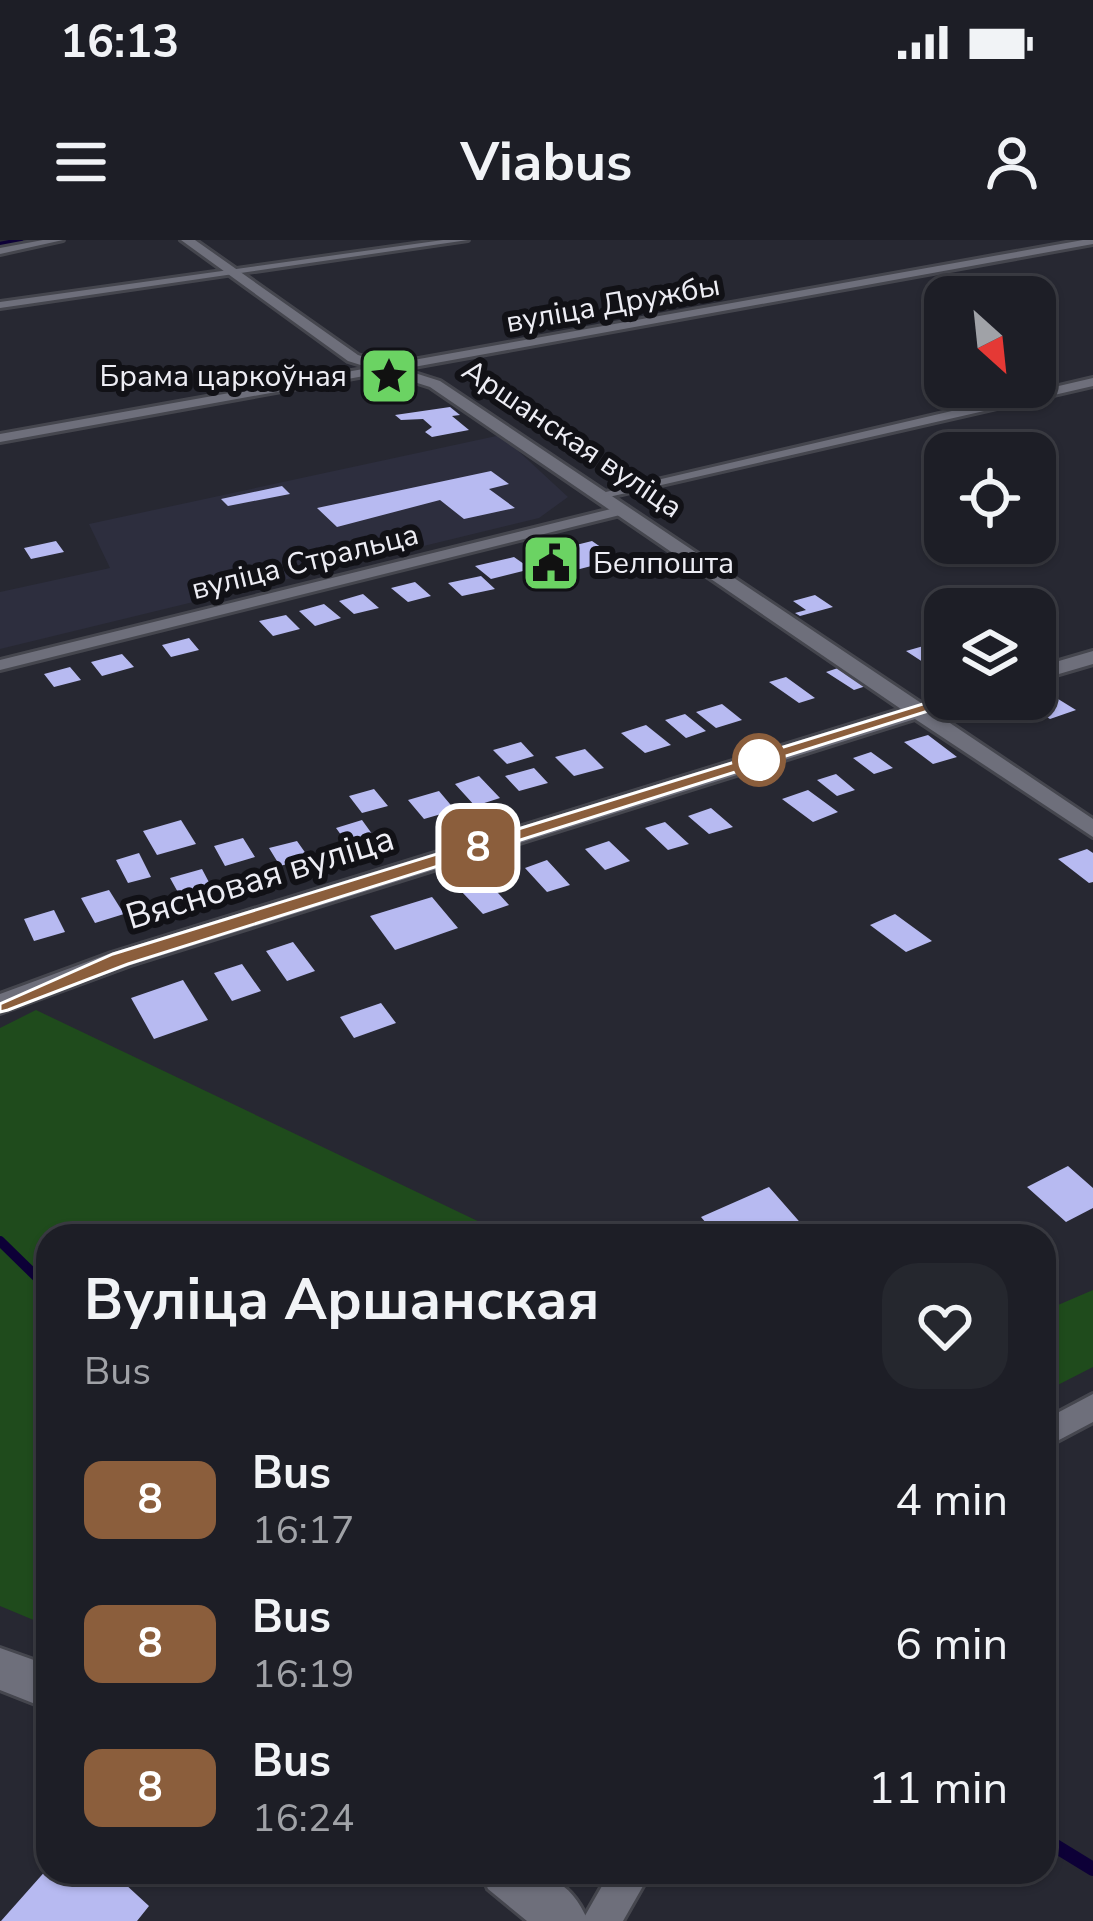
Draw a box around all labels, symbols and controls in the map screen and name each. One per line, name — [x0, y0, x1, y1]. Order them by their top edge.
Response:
text: 16:13 — [60, 12, 179, 73]
text: Viabus — [461, 125, 632, 199]
icon: menu — [48, 129, 114, 195]
icon: person — [979, 129, 1045, 195]
street label: вуліца Дружбы — [503, 265, 723, 343]
north arrow — [924, 276, 1056, 408]
map controls — [924, 276, 1056, 720]
place icon: Брама царкоўная — [358, 345, 420, 407]
street label: Аршанская вуліца — [454, 350, 690, 528]
place label: Брама царкоўная — [99, 356, 347, 397]
button: locate — [924, 432, 1056, 564]
street label: вуліца Стральца — [187, 514, 423, 610]
public building icon: Белпошта — [520, 532, 582, 594]
place label: Белпошта — [593, 543, 734, 584]
button: layers — [924, 588, 1056, 720]
unlabelled marker — [734, 735, 784, 785]
line badge: 8 — [439, 809, 517, 887]
street label: Вясновая вуліца — [120, 814, 400, 942]
text: 8 — [465, 819, 491, 876]
text: Вуліца Аршанская — [84, 1261, 600, 1339]
button: heart — [882, 1263, 1008, 1389]
text: Bus — [84, 1345, 151, 1398]
text: Bus — [252, 1443, 331, 1504]
text: 4 min — [895, 1470, 1008, 1531]
text: 8 — [137, 1471, 163, 1528]
text: 16:17 — [252, 1504, 355, 1557]
text: Bus — [252, 1587, 331, 1648]
text: 6 min — [895, 1614, 1008, 1675]
text: 8 — [137, 1615, 163, 1672]
text: 16:19 — [252, 1648, 355, 1701]
text: Bus — [252, 1731, 331, 1792]
text: 11 min — [868, 1758, 1008, 1819]
text: 8 — [137, 1759, 163, 1816]
text: 16:24 — [252, 1792, 355, 1845]

